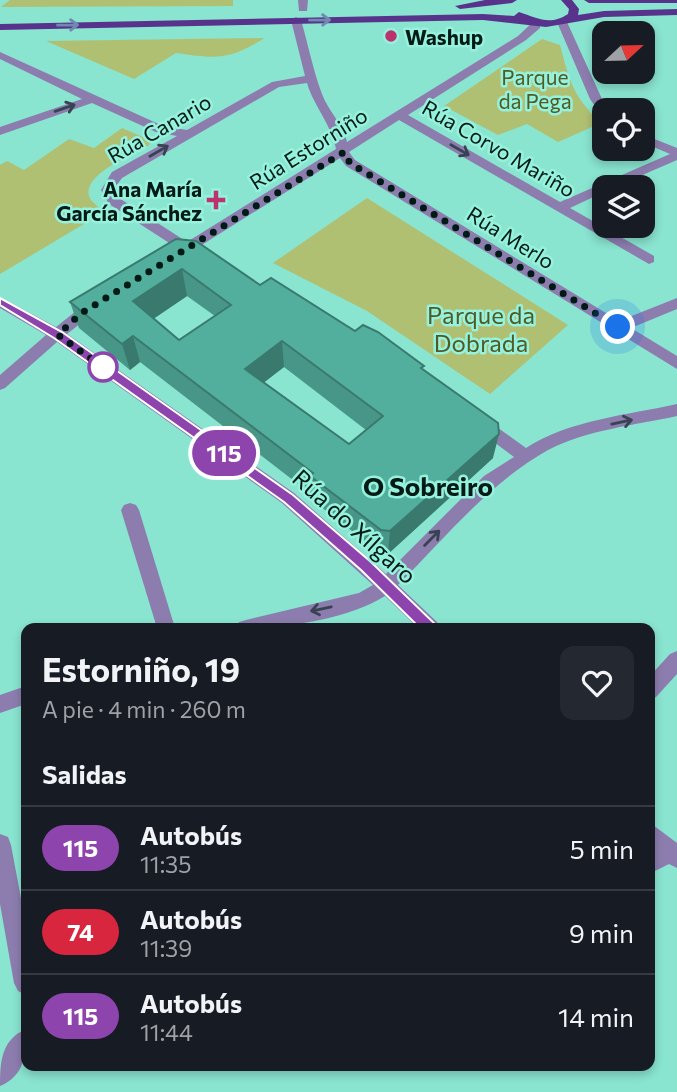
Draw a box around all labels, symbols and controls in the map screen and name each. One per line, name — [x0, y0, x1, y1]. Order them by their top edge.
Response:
one-way arrow — [308, 13, 331, 26]
one-way arrow — [56, 19, 79, 32]
north arrow — [592, 21, 654, 84]
map controls — [592, 21, 655, 238]
place label: Washup — [405, 24, 483, 49]
marker: Washup — [383, 28, 399, 44]
park label: Parque da Pega — [498, 64, 572, 113]
street label: Rúa Canario — [103, 88, 215, 168]
street label: Rúa Corvo Mariño — [418, 94, 580, 202]
button: locate — [592, 98, 655, 161]
one-way arrow — [53, 101, 75, 113]
street label: Rúa Estorniño — [245, 102, 371, 194]
one-way arrow — [449, 143, 469, 157]
one-way arrow — [148, 144, 169, 157]
button: layers — [592, 175, 655, 238]
place label: Ana María García Sánchez — [56, 176, 202, 225]
marker: Ana María García Sánchez — [208, 192, 224, 208]
street label: Rúa Merlo — [463, 200, 559, 274]
park label: Parque da Dobrada — [427, 300, 535, 357]
your location — [600, 309, 635, 344]
unlabelled marker — [88, 352, 118, 382]
one-way arrow — [610, 414, 633, 428]
line badge: 115 — [184, 430, 264, 476]
text: 115 — [206, 438, 242, 467]
street label: Rúa do Xílgaro — [287, 463, 423, 589]
district label: O Sobreiro — [363, 470, 493, 501]
one-way arrow — [424, 529, 441, 546]
one-way arrow — [310, 603, 333, 616]
button: heart — [560, 646, 634, 720]
text: Estorniño, 19 — [42, 648, 240, 689]
text: A pie · 4 min · 260 m — [42, 695, 246, 723]
text: Salidas — [42, 758, 127, 789]
text: Autobús — [140, 819, 242, 850]
text: 115 — [63, 833, 98, 862]
text: 5 min — [570, 833, 634, 864]
text: 11:35 — [140, 850, 191, 878]
text: Autobús — [140, 903, 242, 934]
text: 74 — [67, 917, 94, 946]
text: 9 min — [569, 917, 634, 948]
text: 11:39 — [140, 934, 192, 962]
text: Autobús — [140, 987, 242, 1018]
text: 115 — [63, 1001, 98, 1030]
text: 14 min — [558, 1001, 634, 1032]
text: 11:44 — [140, 1018, 193, 1046]

